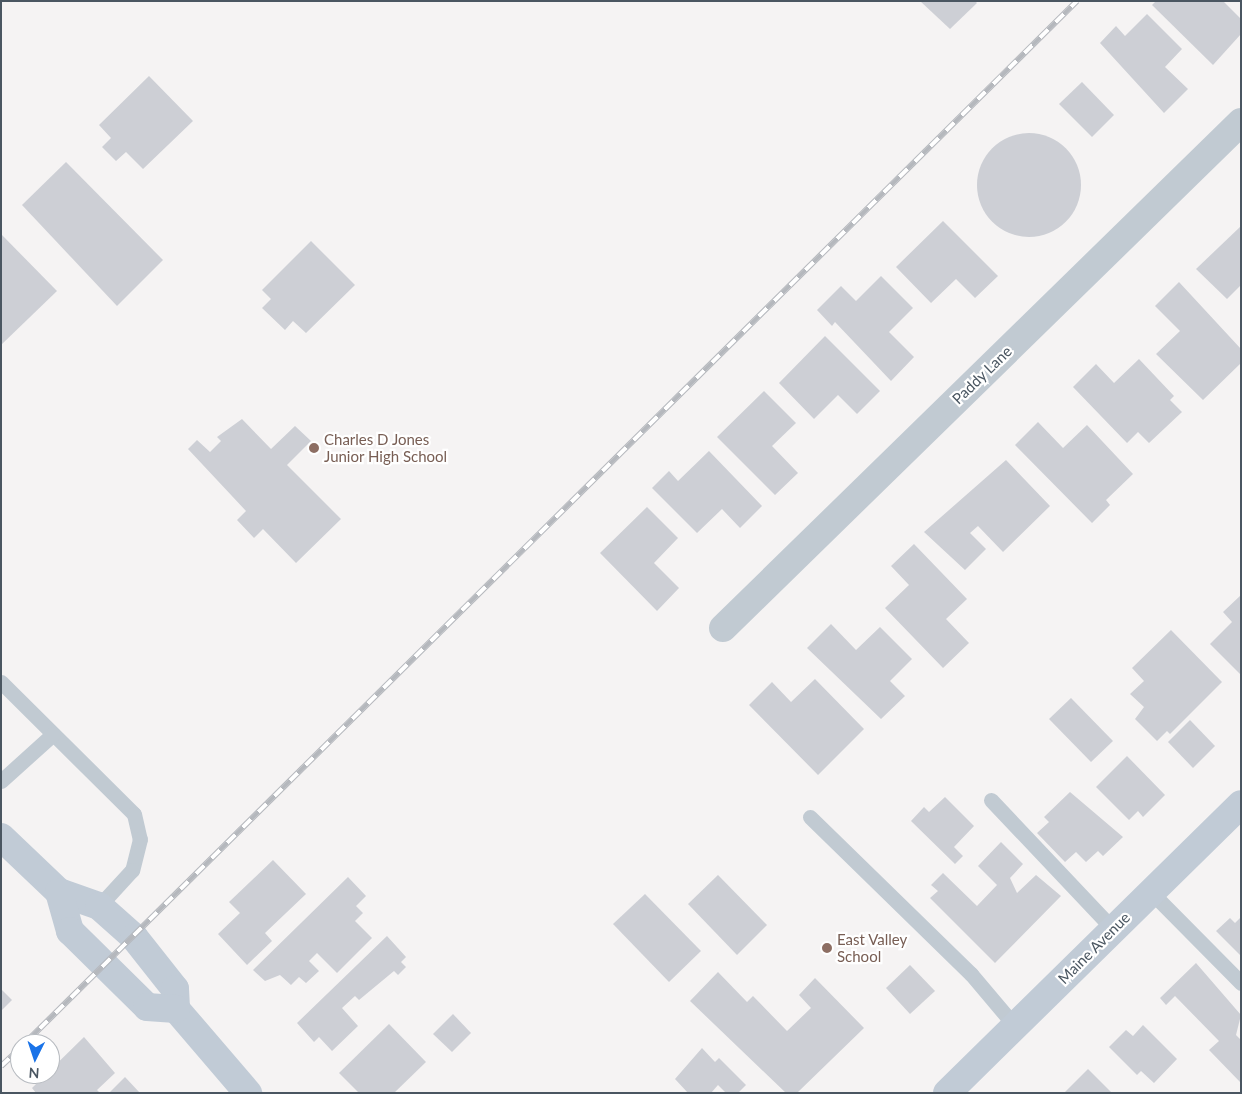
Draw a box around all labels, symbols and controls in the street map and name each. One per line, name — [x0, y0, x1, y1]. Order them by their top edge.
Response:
street label: Paddy Lane — [948, 342, 1016, 408]
place label: Charles D Jones Junior High School — [324, 430, 447, 465]
marker: Charles D Jones Junior High School — [308, 442, 320, 454]
street label: Maine Avenue — [1054, 908, 1134, 988]
place label: East Valley School — [837, 930, 908, 965]
marker: East Valley School — [821, 942, 833, 954]
north arrow — [10, 1034, 60, 1084]
text: N — [28, 1065, 40, 1082]

